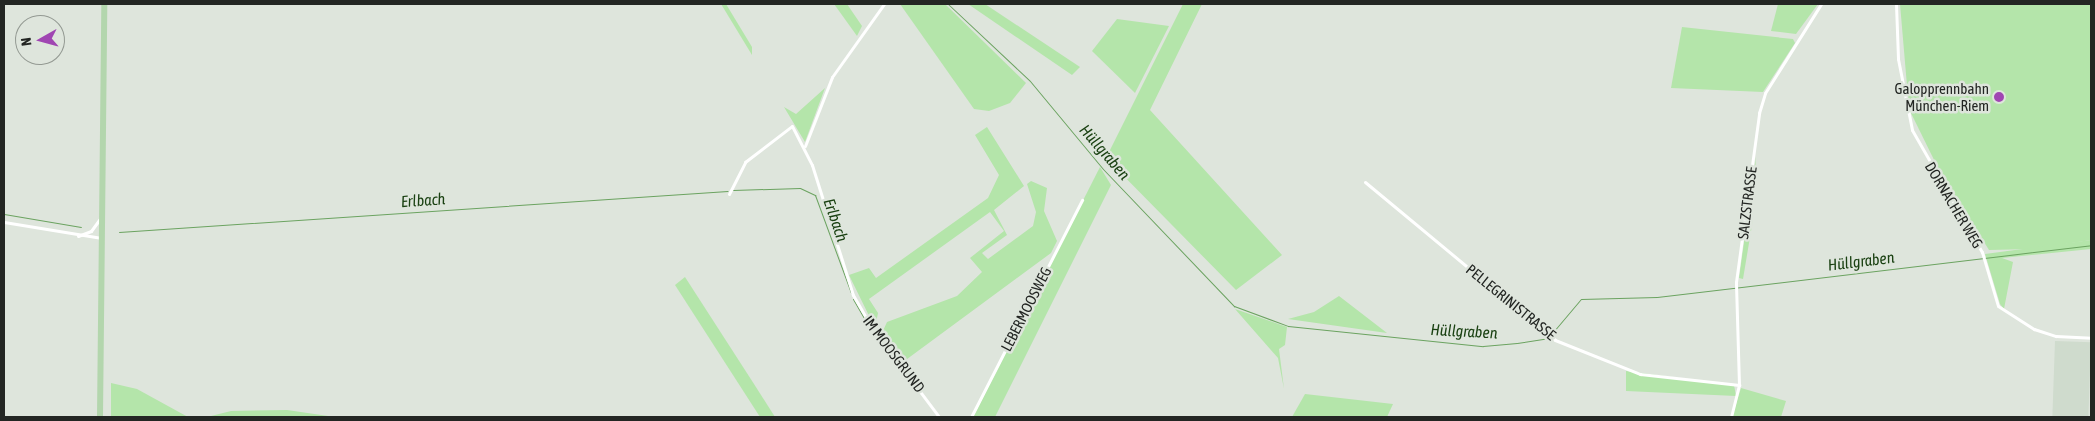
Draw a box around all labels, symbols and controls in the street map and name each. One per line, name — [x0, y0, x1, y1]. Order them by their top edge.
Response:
north arrow — [15, 15, 65, 65]
text: N — [18, 37, 35, 47]
place label: Galopprennbahn München-Riem — [1895, 79, 1989, 114]
marker: Galopprennbahn München-Riem — [1993, 91, 2005, 103]
water label: Hüllgraben — [1076, 120, 1134, 184]
street label: DORNACHER WEG — [1921, 159, 1987, 251]
street label: SALZSTRASSE — [1734, 166, 1760, 240]
water label: Erlbach — [400, 189, 446, 211]
water label: Erlbach — [820, 196, 852, 244]
water label: Hüllgraben — [1827, 247, 1895, 275]
street label: PELLEGRINISTRASSE — [1462, 260, 1560, 344]
street label: LEBERMOOSWEG — [997, 264, 1055, 354]
street label: IM MOOSGRUND — [859, 312, 929, 396]
water label: Hüllgraben — [1430, 320, 1498, 342]

